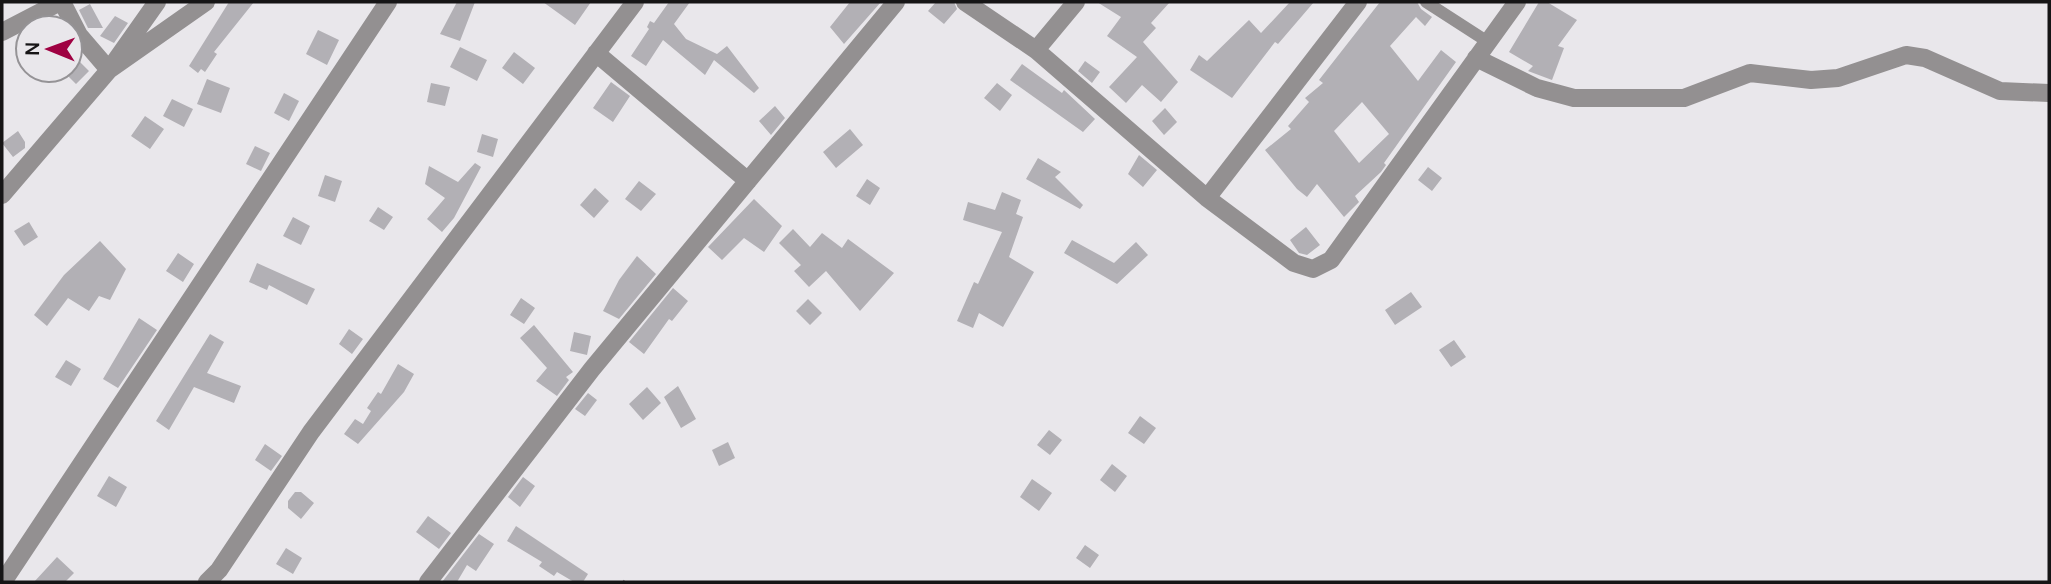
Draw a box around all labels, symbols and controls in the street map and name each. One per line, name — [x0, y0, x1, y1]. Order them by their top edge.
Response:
north arrow — [14, 14, 84, 84]
text: N — [19, 42, 45, 56]

